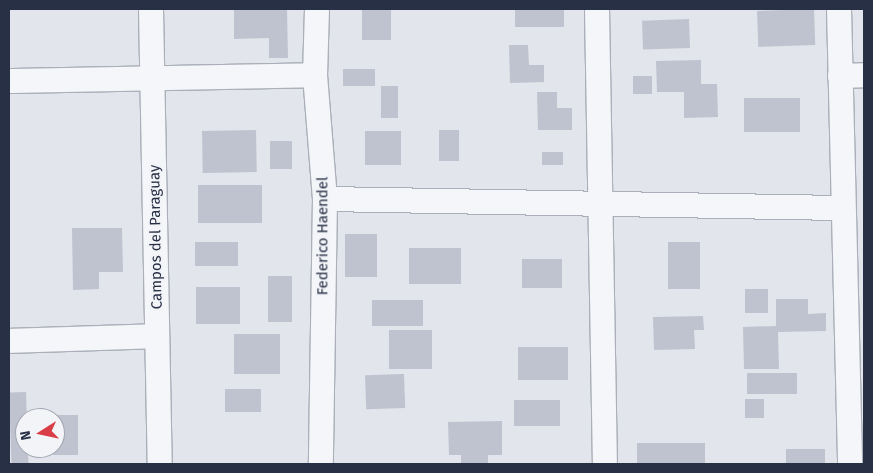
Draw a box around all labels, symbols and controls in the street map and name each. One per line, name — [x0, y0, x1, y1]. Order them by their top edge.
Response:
street label: Campos del Paraguay — [146, 165, 166, 309]
street label: Federico Haendel — [314, 177, 332, 295]
north arrow — [15, 408, 65, 458]
text: N — [17, 429, 35, 442]

